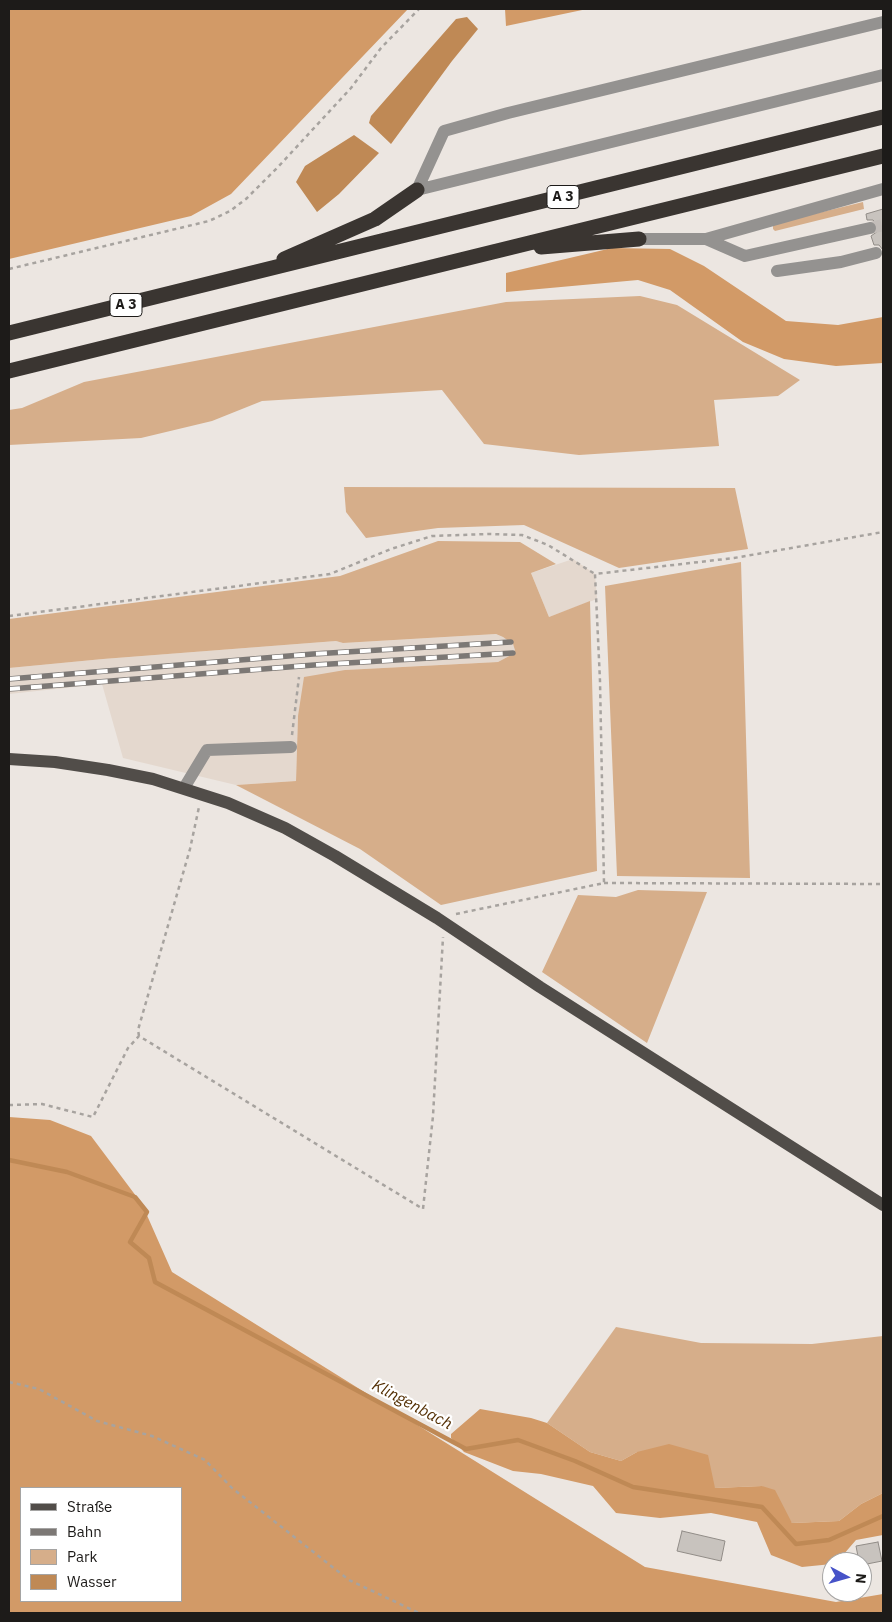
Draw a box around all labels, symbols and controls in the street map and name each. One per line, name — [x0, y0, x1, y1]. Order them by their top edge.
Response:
road number: A 3 — [547, 186, 579, 208]
road number: A 3 — [110, 294, 142, 316]
water label: Klingenbach — [369, 1376, 455, 1434]
legend — [20, 1487, 182, 1602]
text: Straße — [67, 1497, 112, 1516]
text: Bahn — [67, 1522, 102, 1541]
text: Park — [67, 1547, 97, 1566]
north arrow — [822, 1552, 872, 1602]
text: Wasser — [67, 1572, 117, 1591]
text: N — [851, 1572, 870, 1584]

